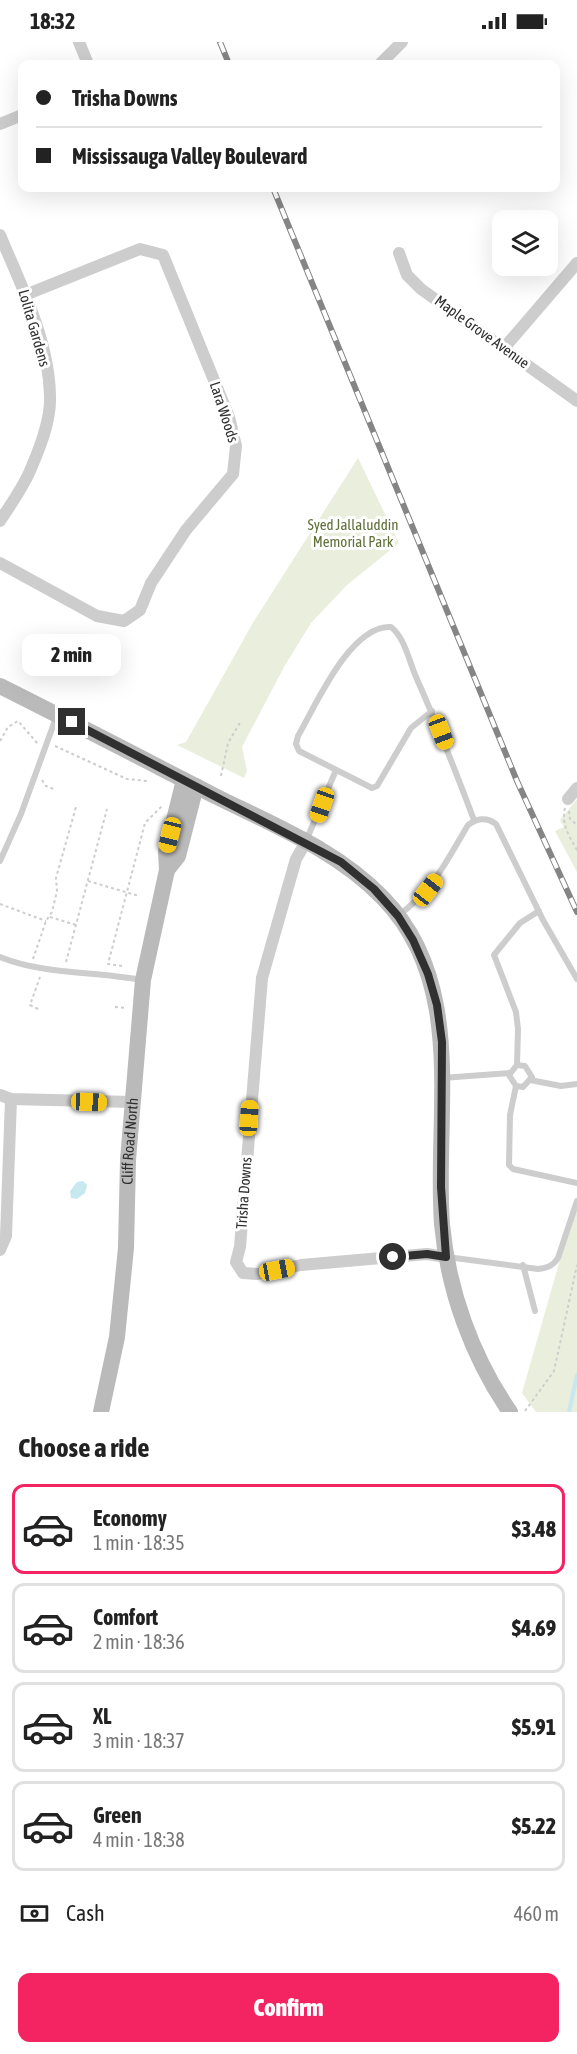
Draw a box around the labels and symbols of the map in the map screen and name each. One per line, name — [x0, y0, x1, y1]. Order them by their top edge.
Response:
street label: Lolita Gardens — [15, 287, 54, 368]
street label: Maple Grove Avenue — [432, 292, 533, 372]
street label: Lara Woods — [207, 379, 242, 444]
park label: Syed Jallaluddin Memorial Park — [308, 516, 398, 550]
callout: 2 min — [22, 635, 122, 677]
route end — [58, 708, 85, 735]
car — [426, 712, 456, 752]
car — [308, 785, 336, 825]
car — [157, 815, 183, 855]
car — [410, 870, 446, 910]
car — [71, 1092, 107, 1112]
street label: Cliff Road North — [118, 1097, 141, 1185]
car — [239, 1099, 259, 1137]
street label: Trisha Downs — [233, 1156, 254, 1229]
route start — [379, 1243, 406, 1270]
car — [258, 1258, 296, 1282]

